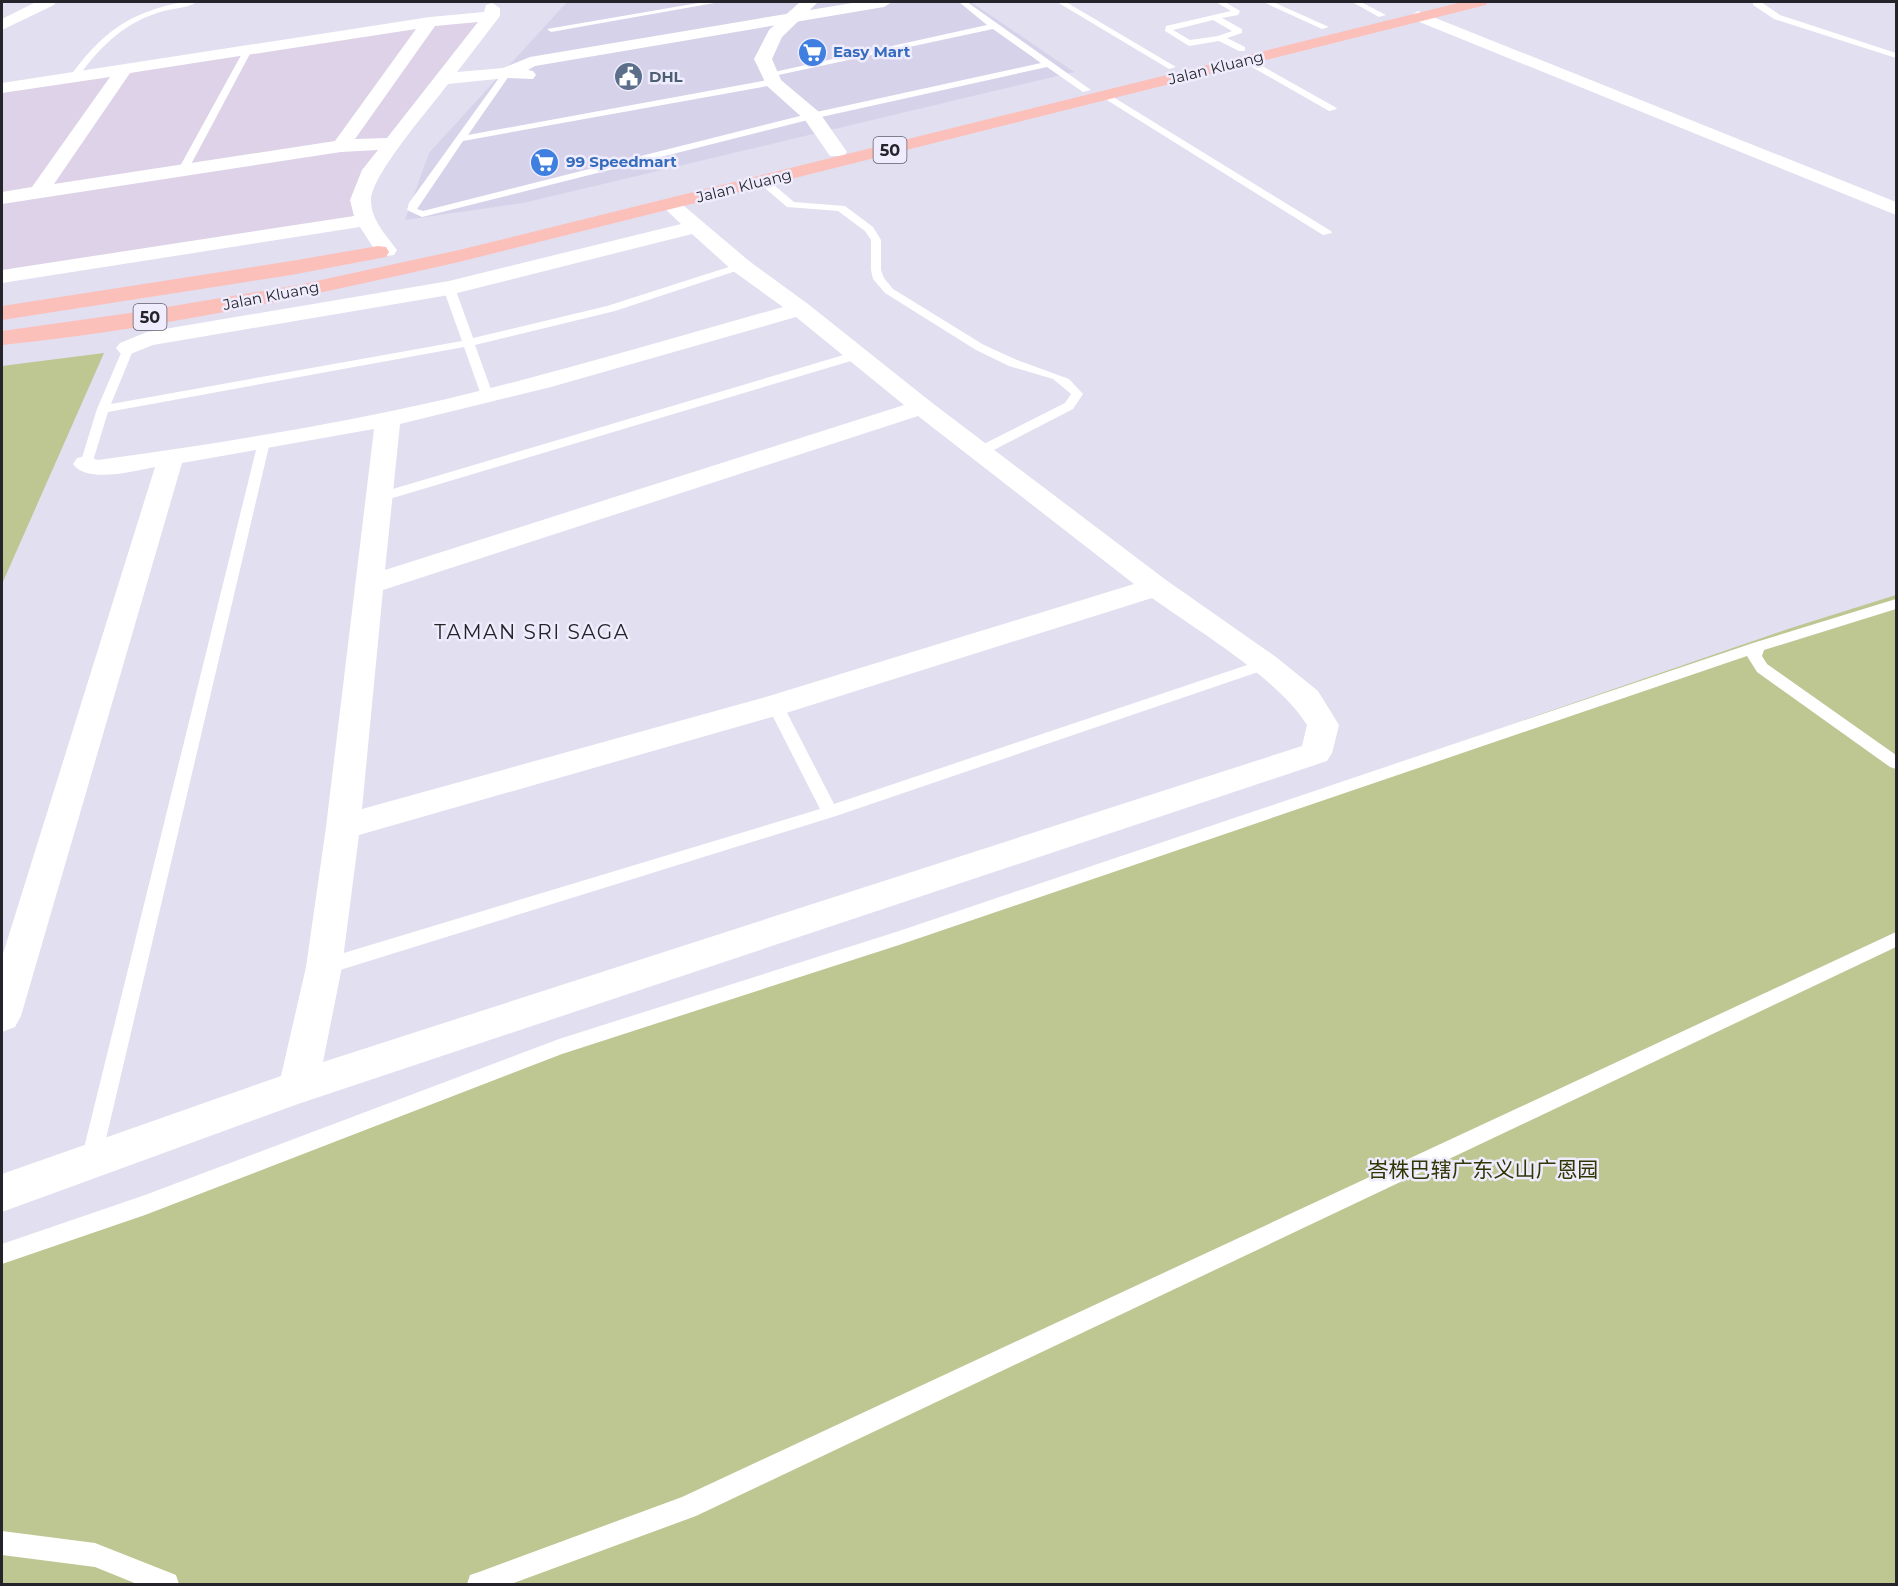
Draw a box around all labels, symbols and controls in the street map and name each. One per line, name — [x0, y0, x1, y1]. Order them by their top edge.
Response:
supermarket icon: Easy Mart — [796, 36, 828, 68]
place label: Easy Mart — [833, 42, 911, 61]
street label: Jalan Kluang — [1165, 47, 1265, 89]
public building icon: DHL — [612, 61, 644, 93]
place label: DHL — [649, 67, 683, 86]
road number: 50 — [874, 137, 906, 163]
supermarket icon: 99 Speedmart — [529, 146, 561, 178]
place label: 99 Speedmart — [566, 152, 677, 171]
street label: Jalan Kluang — [693, 165, 793, 207]
street label: Jalan Kluang — [220, 277, 321, 314]
road number: 50 — [134, 304, 166, 330]
district label: TAMAN SRI SAGA — [434, 620, 630, 644]
park label: 峇株巴辖广东义山广恩园 — [1368, 1157, 1599, 1182]

